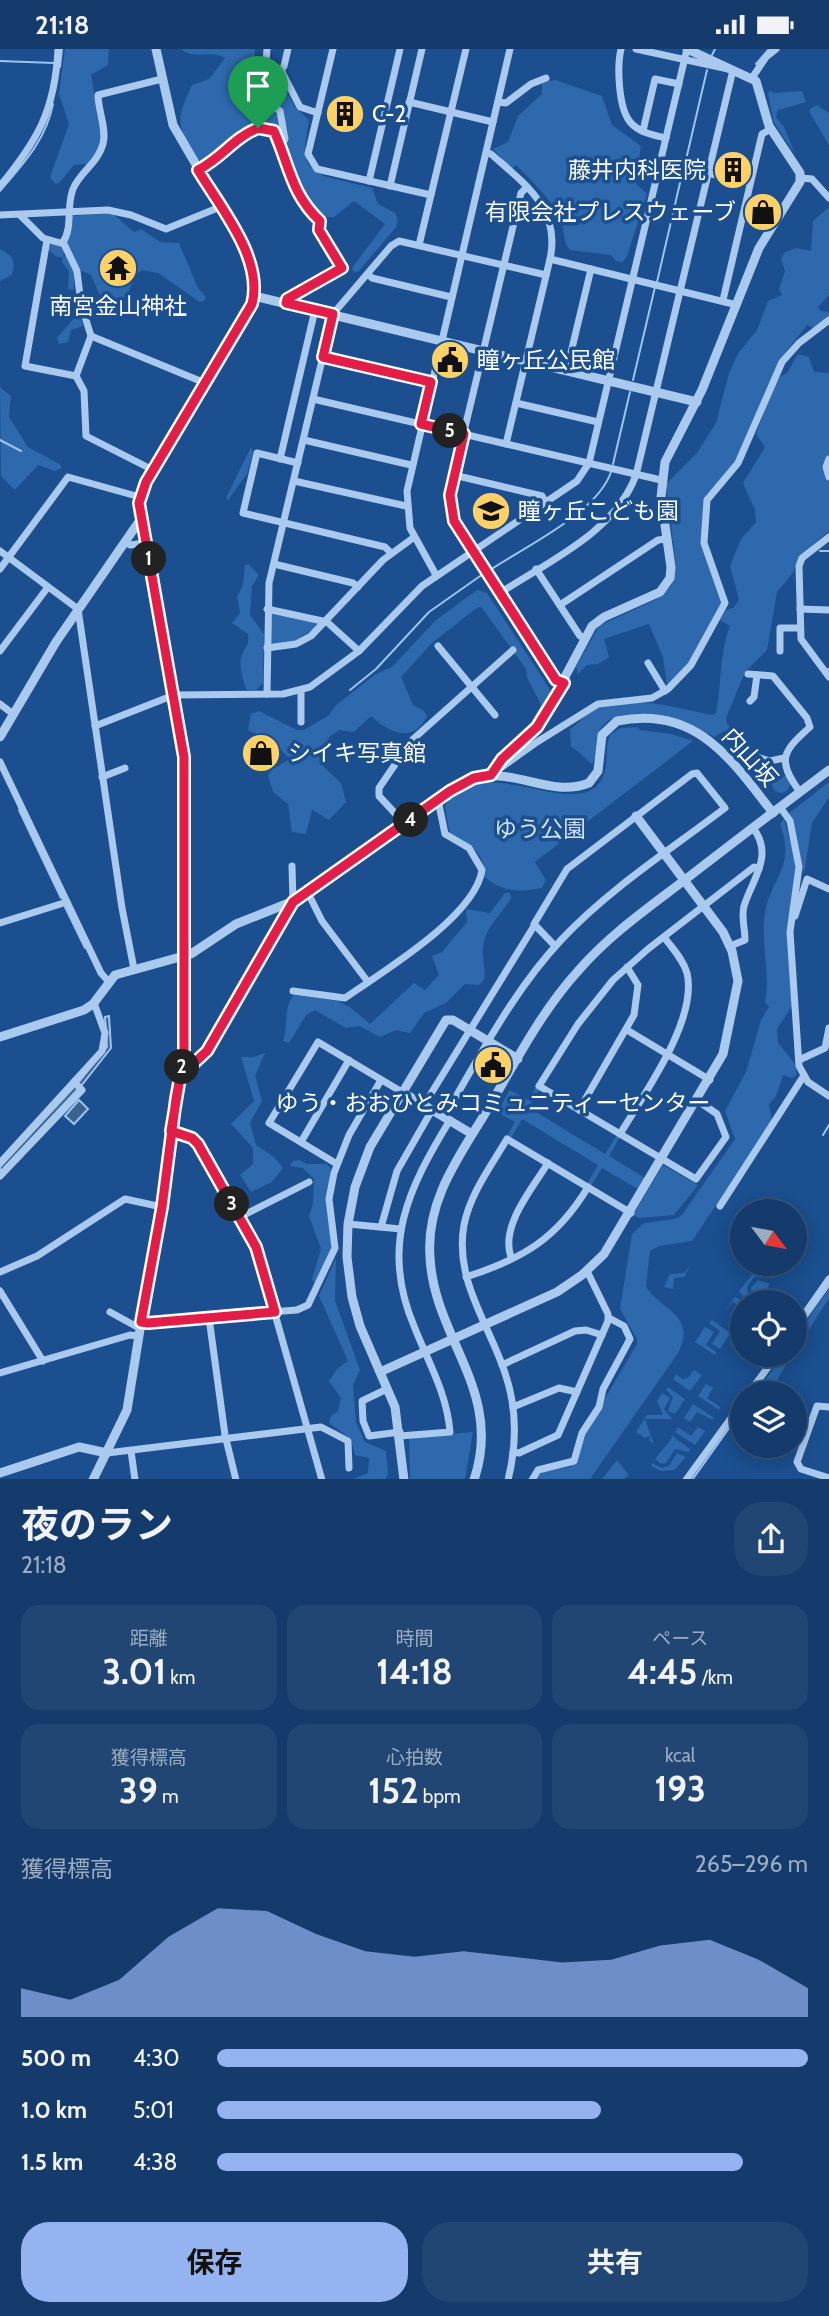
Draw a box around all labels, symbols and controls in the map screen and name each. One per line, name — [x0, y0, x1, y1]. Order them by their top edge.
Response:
text: 21:18 — [35, 9, 89, 41]
pin — [228, 56, 288, 128]
icon: arrive — [239, 67, 277, 105]
building icon: C-2 — [324, 93, 366, 135]
place label: C-2 — [372, 100, 406, 128]
building icon: 藤井内科医院 — [712, 149, 754, 191]
place label: 藤井内科医院 — [568, 156, 706, 184]
shop icon: 有限会社プレスウェーブ — [742, 191, 784, 233]
place label: 有限会社プレスウェーブ — [484, 198, 736, 226]
temple icon: 南宮金山神社 — [97, 247, 139, 289]
place label: 南宮金山神社 — [49, 292, 187, 320]
public building icon: 瞳ヶ丘公民館 — [429, 339, 471, 381]
place label: 瞳ヶ丘公民館 — [477, 346, 615, 374]
pin: 5 — [433, 413, 468, 449]
text: 5 — [444, 419, 455, 442]
school or university icon: 瞳ヶ丘こども園 — [470, 490, 512, 532]
place label: 瞳ヶ丘こども園 — [518, 497, 679, 525]
pin: 1 — [132, 541, 166, 577]
text: 1 — [145, 547, 152, 570]
street label: 内山坂 — [717, 722, 783, 792]
shop icon: シイキ写真館 — [240, 732, 282, 774]
place label: シイキ写真館 — [288, 739, 426, 767]
pin: 4 — [394, 803, 428, 837]
text: 4 — [405, 808, 416, 831]
park label: ゆう公園 — [494, 815, 586, 843]
public building icon: ゆう・おおひとみコミュニティーセンター — [472, 1044, 514, 1086]
pin: 2 — [164, 1049, 200, 1085]
text: 2 — [176, 1055, 187, 1078]
place label: ゆう・おおひとみコミュニティーセンター — [276, 1089, 710, 1117]
pin: 3 — [215, 1187, 250, 1221]
text: 3 — [226, 1192, 237, 1215]
north arrow — [730, 1199, 807, 1276]
map controls — [730, 1199, 807, 1458]
button: locate — [730, 1290, 807, 1367]
button: layers — [730, 1381, 807, 1458]
text: 夜のラン — [21, 1501, 173, 1548]
button: share — [734, 1502, 808, 1576]
text: 21:18 — [21, 1551, 67, 1579]
text: 距離 — [130, 1627, 168, 1650]
text: 時間 — [395, 1627, 434, 1650]
text: ペース — [652, 1627, 708, 1650]
text: 3.01 — [102, 1650, 166, 1693]
text: 14:18 — [376, 1650, 453, 1693]
text: 4:45 — [627, 1650, 697, 1693]
text: km — [166, 1666, 196, 1689]
text: /km — [697, 1666, 733, 1689]
text: kcal — [665, 1744, 695, 1767]
text: 獲得標高 — [111, 1746, 187, 1769]
text: 心拍数 — [386, 1746, 443, 1769]
text: 193 — [654, 1767, 706, 1810]
text: 39 — [119, 1769, 158, 1812]
text: 152 — [368, 1769, 419, 1812]
text: m — [158, 1785, 179, 1808]
text: bpm — [419, 1785, 461, 1808]
text: 265–296 m — [695, 1850, 808, 1878]
text: 獲得標高 — [21, 1855, 113, 1883]
text: 500 m — [21, 2044, 91, 2072]
text: 4:30 — [133, 2044, 180, 2072]
text: 1.0 km — [21, 2096, 87, 2124]
text: 5:01 — [133, 2096, 174, 2124]
text: 1.5 km — [21, 2148, 83, 2176]
text: 4:38 — [133, 2148, 177, 2176]
button: 保存 — [21, 2222, 408, 2302]
button: 共有 — [422, 2222, 808, 2302]

